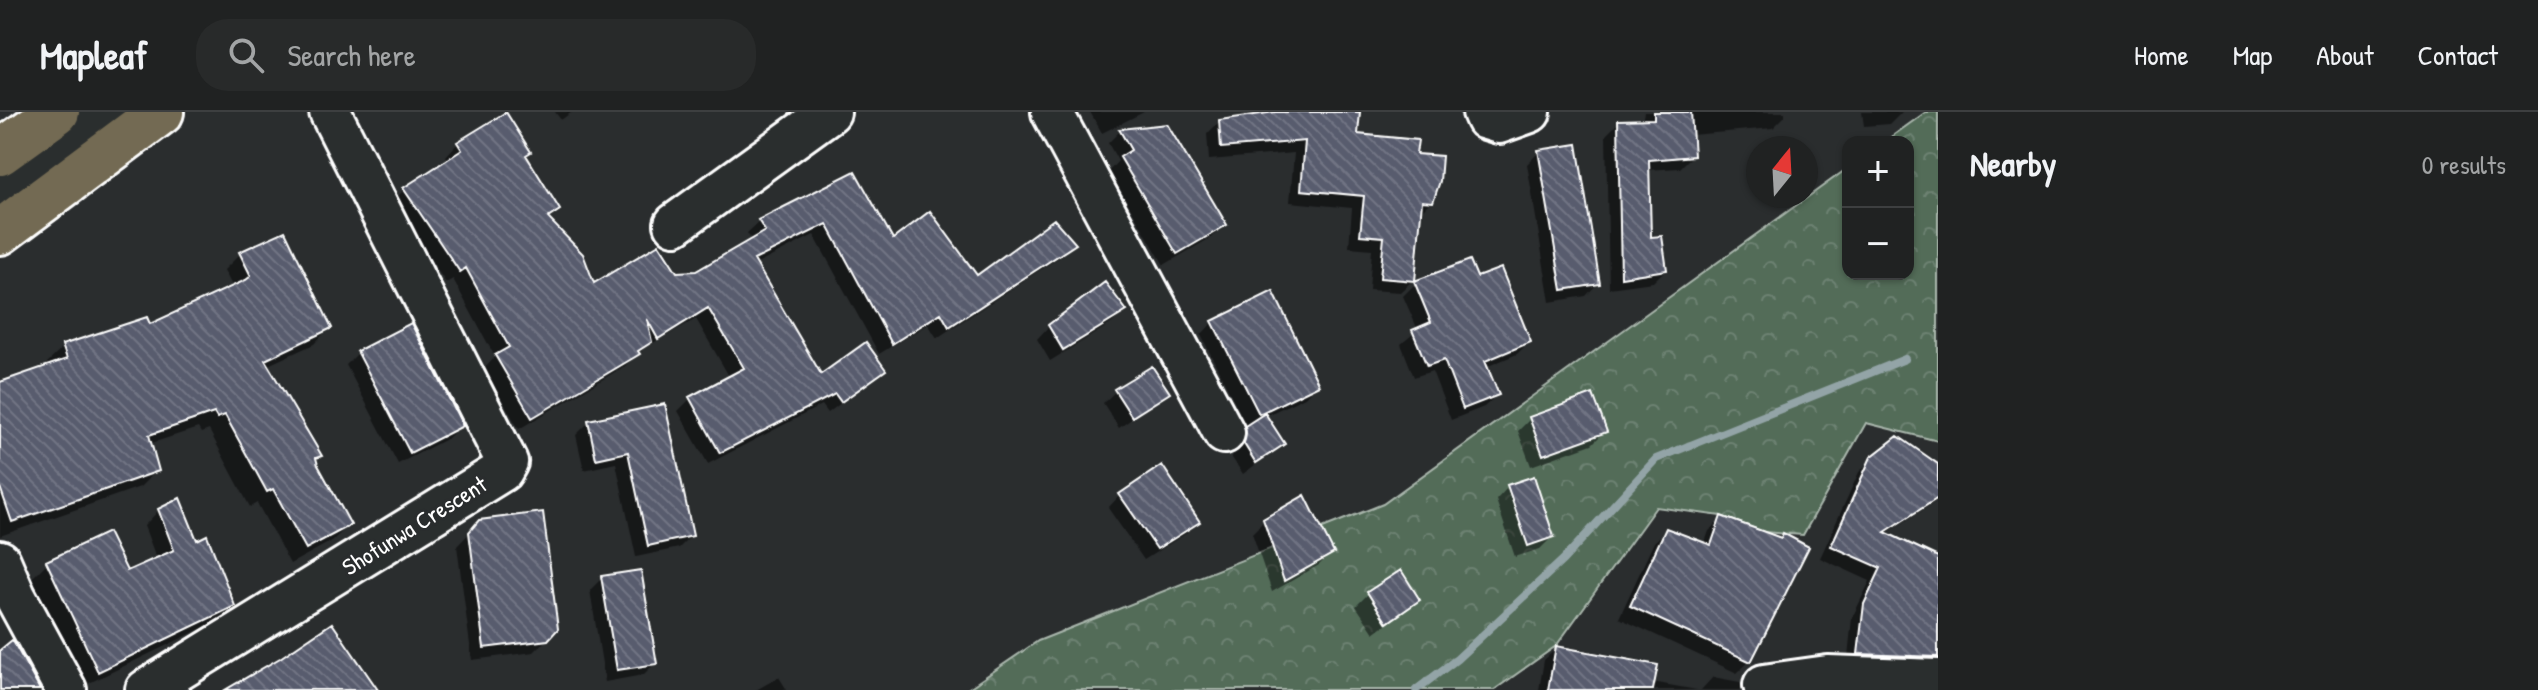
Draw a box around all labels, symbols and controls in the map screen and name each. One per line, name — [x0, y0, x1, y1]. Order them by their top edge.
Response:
search box — [196, 19, 756, 91]
text: Mapleaf — [40, 29, 148, 81]
icon: search — [224, 33, 268, 77]
text: Search here — [288, 35, 416, 75]
text: Home — [2134, 36, 2189, 74]
text: Map — [2233, 36, 2272, 74]
text: About — [2316, 36, 2374, 74]
text: Contact — [2418, 36, 2498, 74]
north arrow — [1746, 136, 1818, 208]
map controls — [1842, 136, 1914, 280]
button: + — [1842, 136, 1914, 208]
text: Nearby — [1970, 141, 2056, 187]
text: 0 results — [2422, 147, 2506, 182]
button: − — [1842, 208, 1914, 280]
street label: Shofunwa Crescent — [336, 467, 493, 582]

